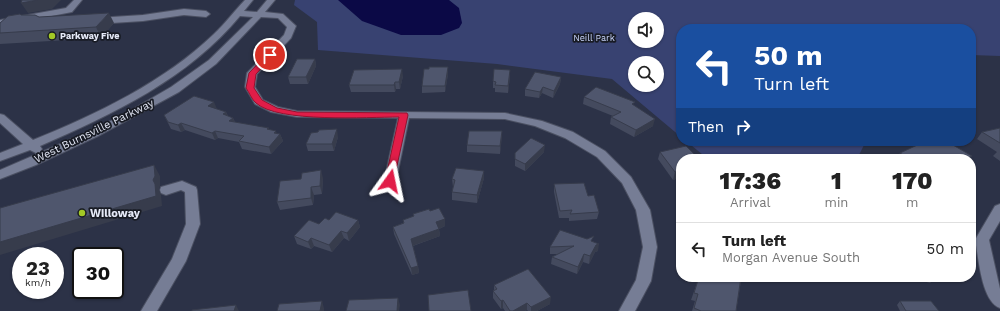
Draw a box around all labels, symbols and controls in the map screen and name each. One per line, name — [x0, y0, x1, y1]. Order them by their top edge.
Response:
map controls — [628, 12, 664, 92]
button: sound — [628, 12, 664, 48]
marker: Parkway Five — [47, 31, 57, 41]
place label: Parkway Five — [60, 31, 119, 41]
park label: Neill Park — [573, 33, 615, 43]
pin — [253, 38, 287, 72]
text: 50 m — [754, 39, 823, 72]
icon: left — [688, 40, 740, 92]
icon: arrive — [259, 44, 281, 66]
button: search — [628, 56, 664, 92]
text: Turn left — [754, 73, 829, 94]
street label: West Burnsville Parkway — [32, 96, 156, 166]
icon: right — [732, 116, 754, 138]
text: Then — [688, 118, 724, 136]
position arrow — [369, 160, 411, 202]
text: 17:36 — [719, 167, 781, 195]
text: 1 — [831, 167, 842, 195]
text: 170 — [892, 167, 933, 195]
text: Arrival — [730, 195, 771, 210]
text: min — [825, 195, 848, 210]
text: m — [906, 195, 918, 210]
place label: Willoway — [90, 207, 141, 220]
marker: Willoway — [77, 208, 87, 218]
text: Turn left — [722, 232, 786, 250]
icon: left — [688, 238, 710, 260]
text: 50 m — [927, 240, 964, 258]
speed limit sign: 30 — [72, 247, 124, 299]
text: Morgan Avenue South — [722, 250, 860, 265]
text: 23 — [26, 256, 50, 280]
text: km/h — [25, 277, 51, 288]

